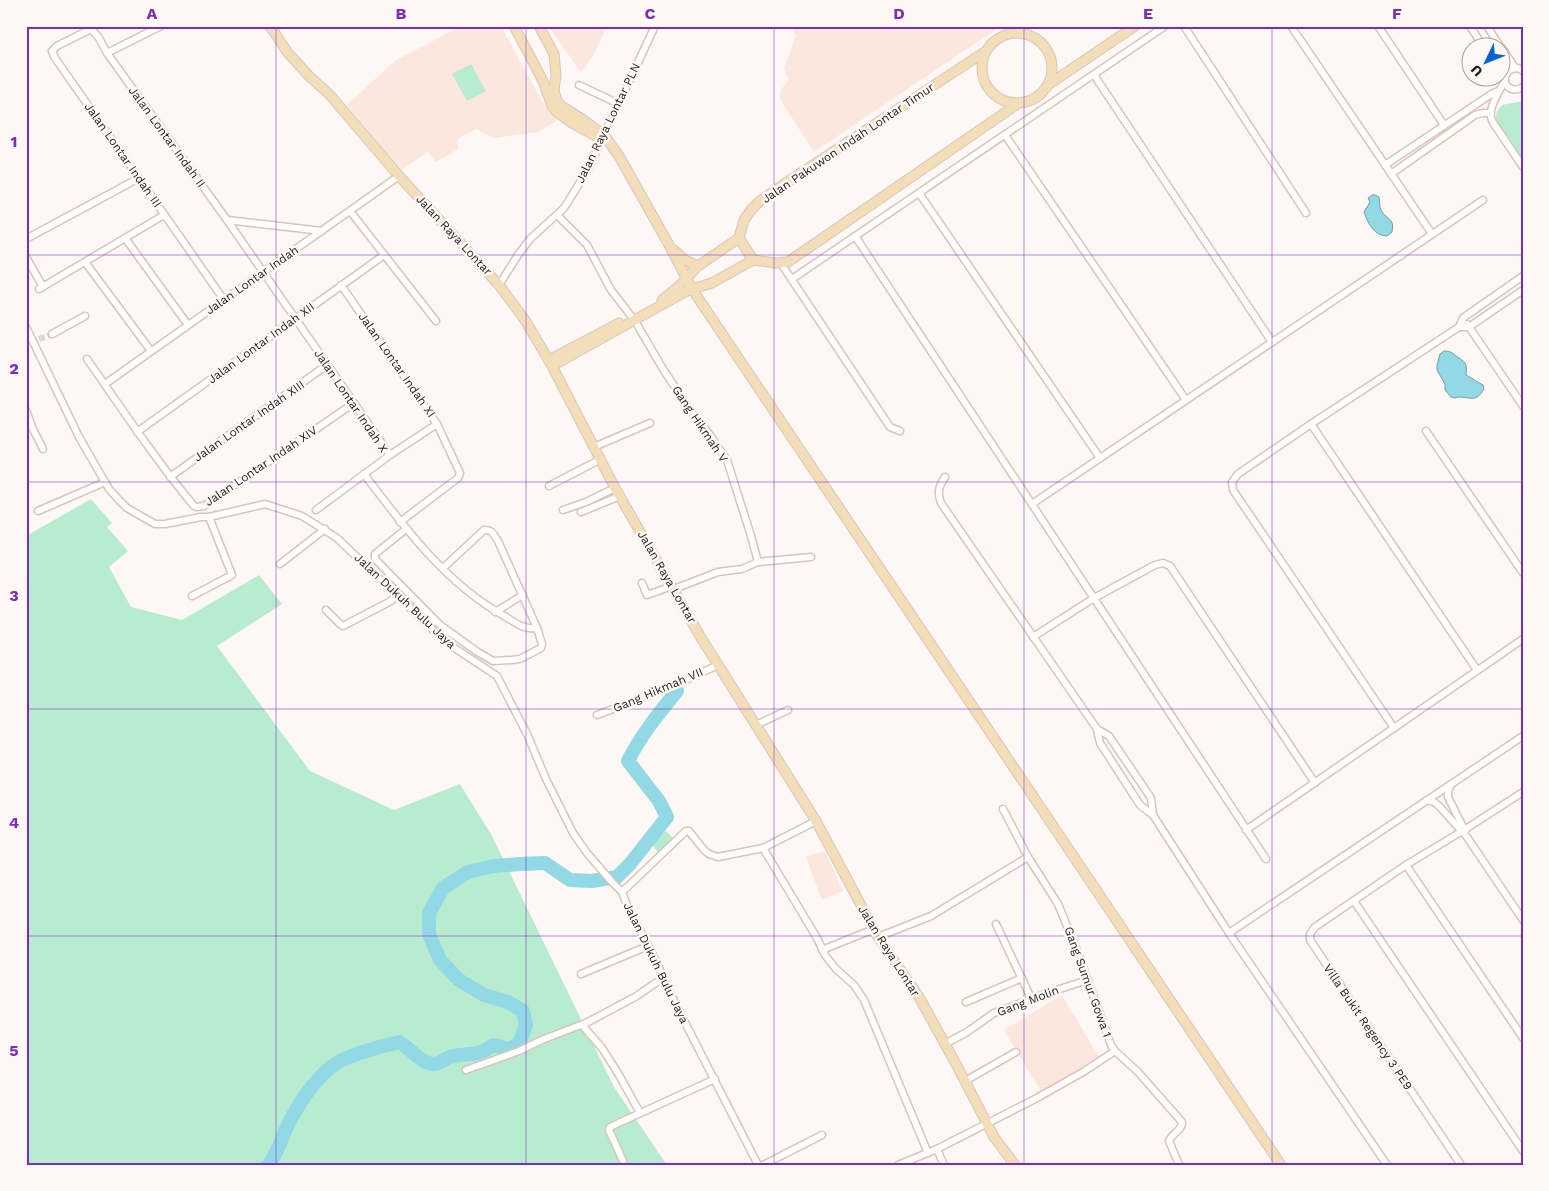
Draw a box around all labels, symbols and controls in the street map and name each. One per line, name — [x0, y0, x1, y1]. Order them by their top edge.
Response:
text: A — [147, 4, 158, 23]
text: B — [396, 4, 407, 23]
text: C — [645, 4, 656, 23]
text: D — [893, 4, 905, 23]
text: E — [1143, 4, 1153, 23]
text: F — [1392, 4, 1402, 23]
north arrow — [1462, 38, 1512, 88]
street label: Jalan Raya Lontar PLN — [573, 61, 643, 185]
text: U — [1467, 62, 1486, 80]
street label: Jalan Pakuwon Indah Lontar Timur — [759, 80, 937, 206]
street label: Jalan Lontar Indah II — [126, 84, 208, 190]
street label: Jalan Lontar Indah III — [81, 100, 165, 210]
text: 1 — [11, 132, 17, 151]
street label: Jalan Raya Lontar — [413, 192, 495, 278]
street label: Jalan Lontar Indah — [203, 243, 301, 317]
street label: Jalan Lontar Indah XII — [205, 300, 317, 386]
street label: Jalan Lontar Indah XI — [355, 310, 439, 420]
street label: Jalan Lontar Indah X — [311, 347, 391, 455]
text: 2 — [9, 359, 19, 378]
street label: Jalan Lontar Indah XIII — [191, 377, 307, 465]
street label: Gang Hikmah V — [669, 383, 731, 465]
street label: Jalan Lontar Indah XIV — [202, 423, 320, 509]
street label: Jalan Raya Lontar — [635, 528, 699, 626]
street label: Jalan Dukuh Bulu Jaya — [352, 550, 459, 652]
text: 3 — [9, 586, 19, 605]
street label: Gang Hikmah VII — [611, 665, 705, 715]
text: 4 — [9, 813, 19, 832]
street label: Jalan Dukuh Bulu Jaya — [621, 900, 692, 1026]
street label: Jalan Raya Lontar — [855, 903, 923, 999]
street label: Gang Sumur Gowa 1 — [1061, 925, 1115, 1039]
street label: Villa Bukit Regency 3 PE9 — [1321, 961, 1415, 1093]
street label: Gang Molin — [995, 983, 1061, 1019]
text: 5 — [9, 1041, 19, 1060]

